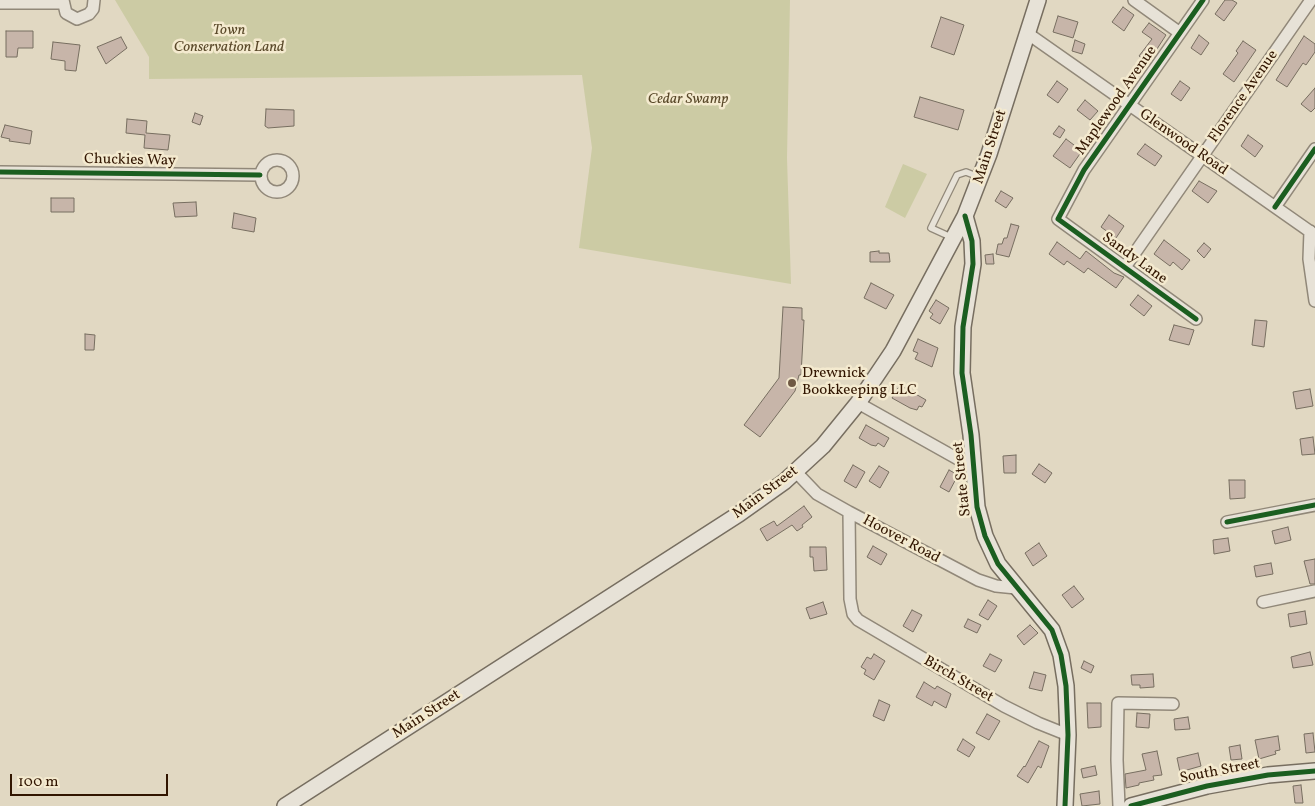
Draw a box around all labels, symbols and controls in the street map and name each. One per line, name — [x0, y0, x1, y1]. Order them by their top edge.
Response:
park label: Town Conservation Land — [174, 22, 284, 57]
street label: Maplewood Avenue — [1073, 43, 1161, 159]
street label: Florence Avenue — [1205, 47, 1283, 147]
park label: Cedar Swamp — [648, 91, 728, 109]
street label: Glenwood Road — [1135, 106, 1231, 180]
street label: Main Street — [971, 107, 1011, 187]
street label: Chuckies Way — [84, 151, 176, 171]
street label: Sandy Lane — [1098, 229, 1170, 289]
place label: Drewnick Bookkeeping LLC — [802, 365, 917, 400]
marker: Drewnick Bookkeeping LLC — [786, 377, 798, 389]
street label: State Street — [950, 441, 976, 517]
street label: Main Street — [730, 463, 802, 523]
street label: Hoover Road — [859, 512, 943, 568]
street label: Birch Street — [920, 653, 996, 707]
street label: Main Street — [390, 686, 464, 744]
street label: South Street — [1178, 755, 1262, 789]
scale bar — [12, 764, 170, 796]
text: 100 m — [18, 772, 58, 793]

